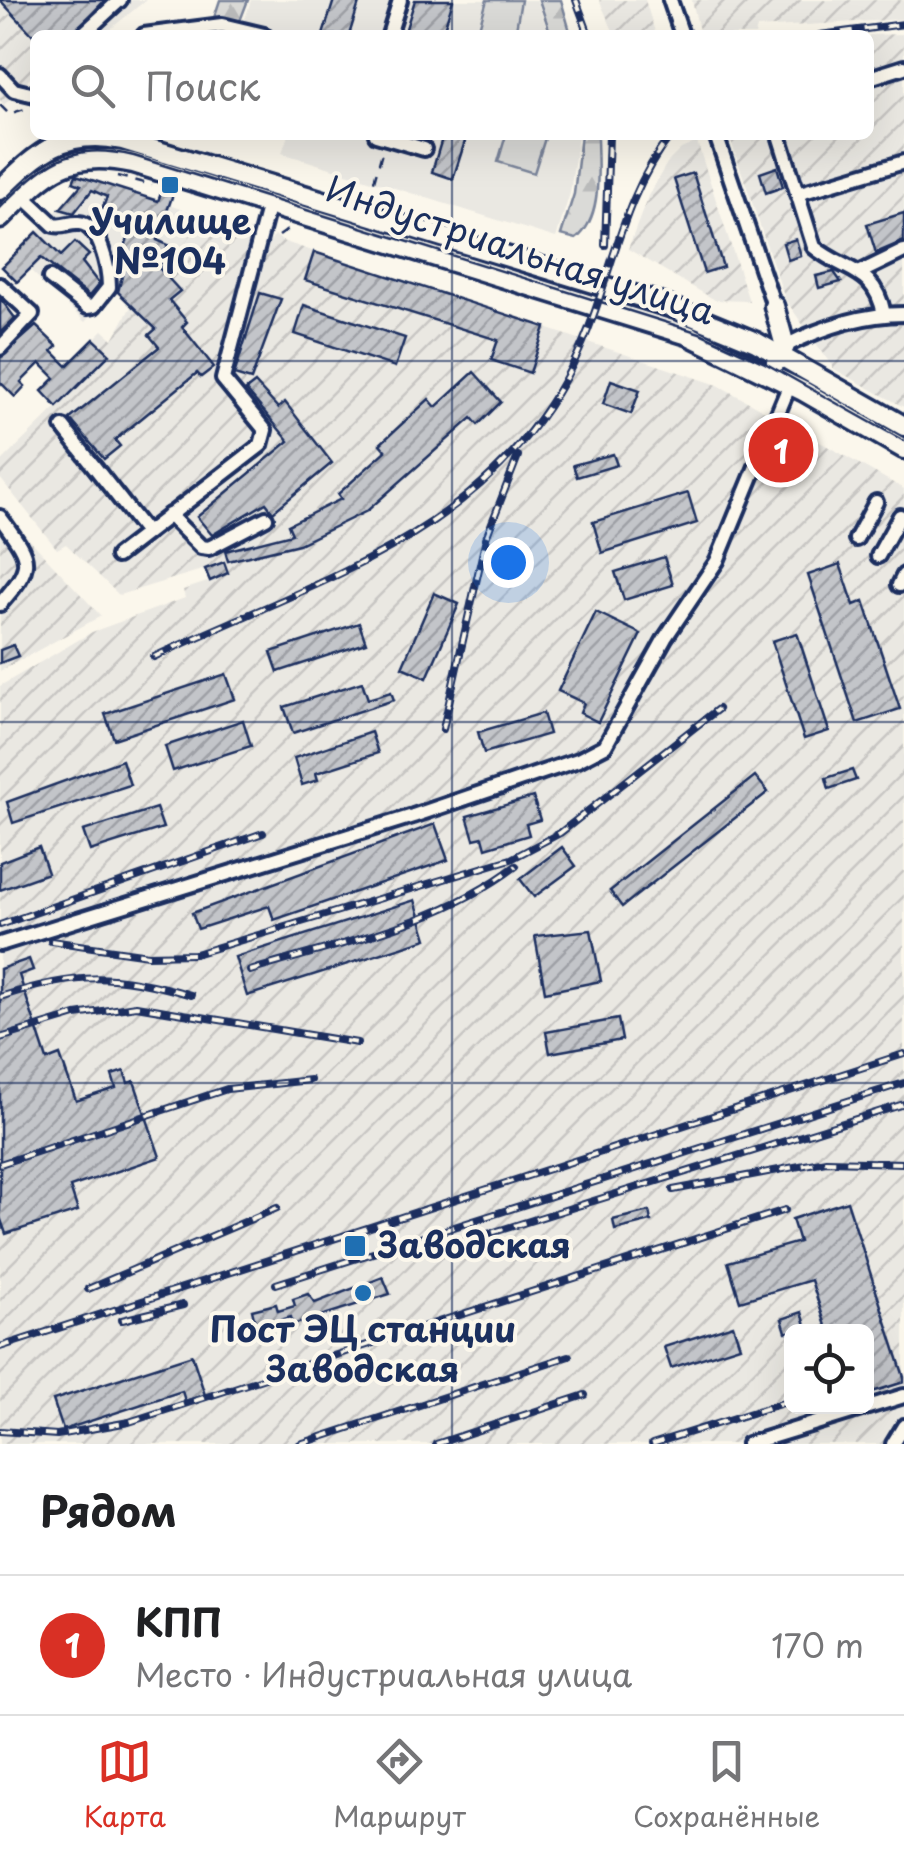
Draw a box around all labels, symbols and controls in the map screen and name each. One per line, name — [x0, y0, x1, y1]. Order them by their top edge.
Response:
search box — [30, 30, 874, 140]
text: Поиск — [145, 57, 260, 114]
icon: search — [65, 58, 120, 113]
street label: Индустриальная улица — [320, 161, 722, 336]
marker: Училище №104 — [159, 174, 181, 196]
place label: Училище №104 — [89, 193, 251, 286]
pin: 1 — [748, 412, 814, 488]
your location — [483, 537, 534, 588]
place label: Заводская — [377, 1217, 571, 1270]
marker: Заводская — [342, 1233, 368, 1259]
marker: Пост ЭЦ станции Заводская — [352, 1282, 374, 1304]
place label: Пост ЭЦ станции Заводская — [210, 1301, 516, 1394]
map controls — [784, 1324, 874, 1414]
button: locate — [784, 1324, 874, 1414]
text: Рядом — [40, 1478, 177, 1541]
text: КПП — [135, 1593, 222, 1650]
text: 1 — [65, 1621, 80, 1669]
text: 170 m — [771, 1621, 864, 1669]
text: Место · Индустриальная улица — [135, 1650, 632, 1698]
tab: Карта — [84, 1734, 166, 1837]
tab: Маршрут — [333, 1734, 466, 1837]
tab: Сохранённые — [633, 1734, 820, 1837]

